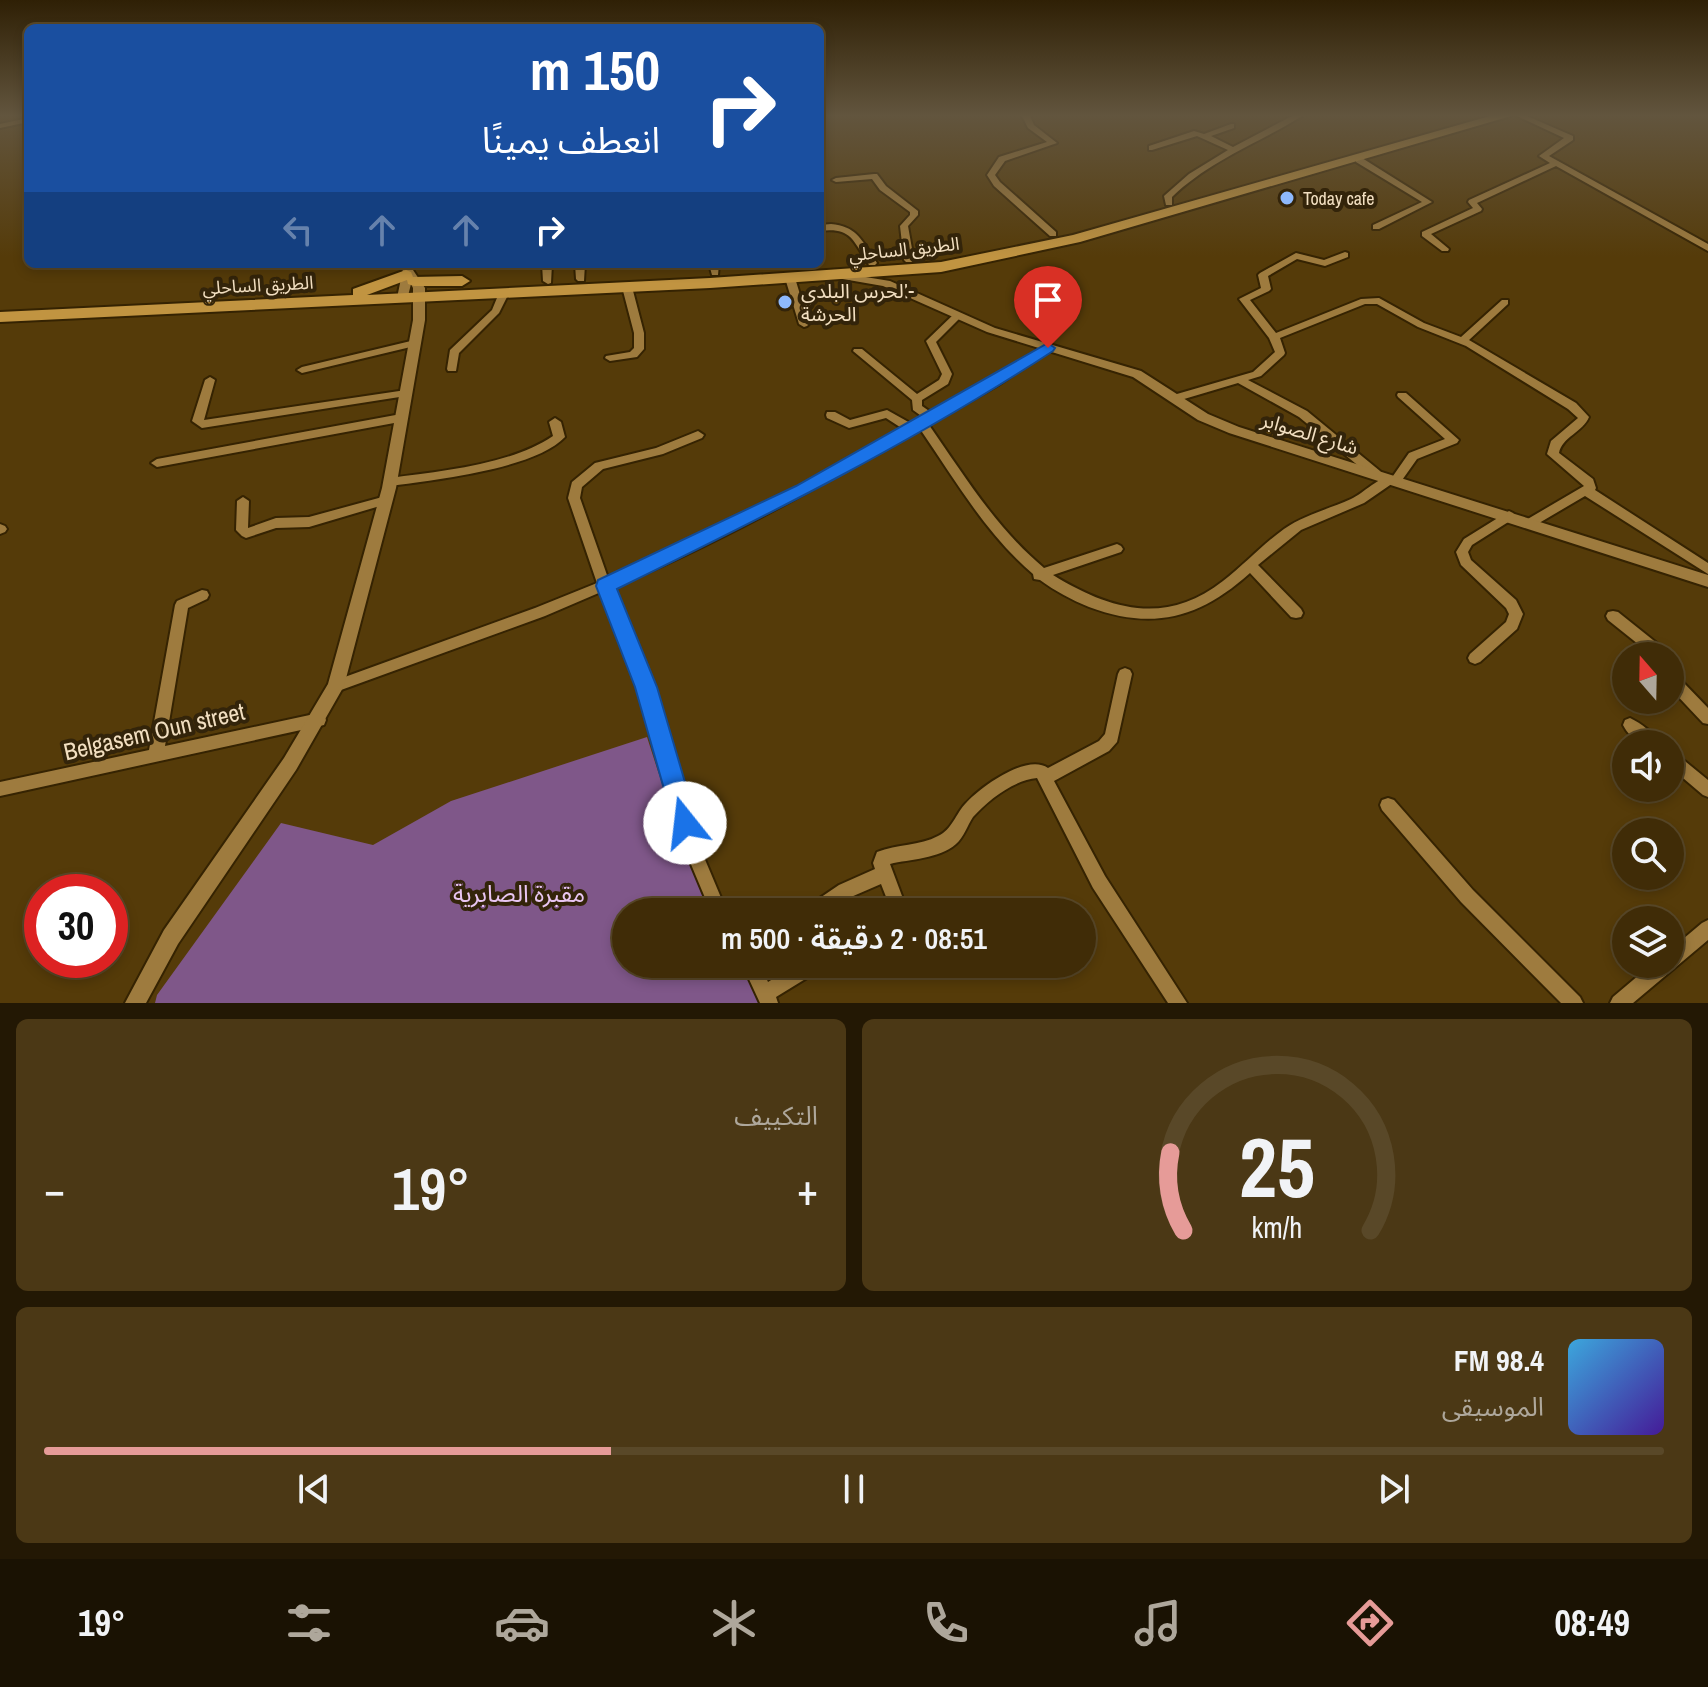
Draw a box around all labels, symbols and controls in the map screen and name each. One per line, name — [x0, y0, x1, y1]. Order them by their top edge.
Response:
text: 150 m — [530, 32, 660, 107]
icon: right — [688, 56, 792, 160]
text: انعطف يمينًا — [482, 116, 660, 164]
place label: Today cafe — [1303, 186, 1374, 211]
marker: Today cafe — [1278, 189, 1296, 207]
icon: left — [276, 208, 320, 252]
icon: ahead — [360, 208, 404, 252]
icon: ahead — [444, 208, 488, 252]
icon: right — [528, 208, 572, 252]
street label: الطريق الساحلي — [847, 231, 961, 268]
pin — [1014, 266, 1082, 348]
street label: الطريق الساحلي — [202, 270, 314, 302]
place label: الحرس البلدي- الحرشة — [801, 277, 914, 327]
icon: arrive — [1026, 278, 1070, 322]
marker: الحرس البلدي- الحرشة — [776, 293, 794, 311]
street label: شارع الصوابر — [1257, 405, 1362, 462]
north arrow — [1612, 642, 1684, 714]
map controls — [1612, 642, 1684, 978]
street label: Belgasem Oun street — [60, 694, 248, 767]
button: sound — [1612, 730, 1684, 802]
position arrow — [643, 781, 727, 865]
button: search — [1612, 818, 1684, 890]
speed limit sign: 30 — [24, 874, 128, 978]
park label: مقبرة الصابرية — [453, 877, 585, 909]
button: layers — [1612, 906, 1684, 978]
text: 08:51 · 2 دقيقة · 500 m — [721, 918, 987, 958]
text: التكييف — [734, 1098, 818, 1133]
text: 25 — [1239, 1111, 1315, 1223]
text: 19° — [392, 1148, 470, 1229]
text: − — [44, 1159, 65, 1219]
text: + — [797, 1159, 818, 1219]
text: km/h — [1252, 1208, 1302, 1247]
text: 98.4 FM — [1454, 1340, 1544, 1380]
text: الموسيقى — [1442, 1389, 1544, 1424]
icon: previous — [292, 1467, 336, 1511]
icon: pause — [832, 1467, 876, 1511]
icon: next — [1372, 1467, 1416, 1511]
icon: filters — [281, 1595, 337, 1651]
icon: car — [494, 1595, 550, 1651]
icon: climate — [706, 1595, 762, 1651]
icon: phone — [918, 1595, 974, 1651]
icon: music — [1130, 1595, 1186, 1651]
icon: directions — [1342, 1595, 1398, 1651]
text: 19° — [78, 1599, 125, 1647]
text: 08:49 — [1554, 1599, 1630, 1647]

